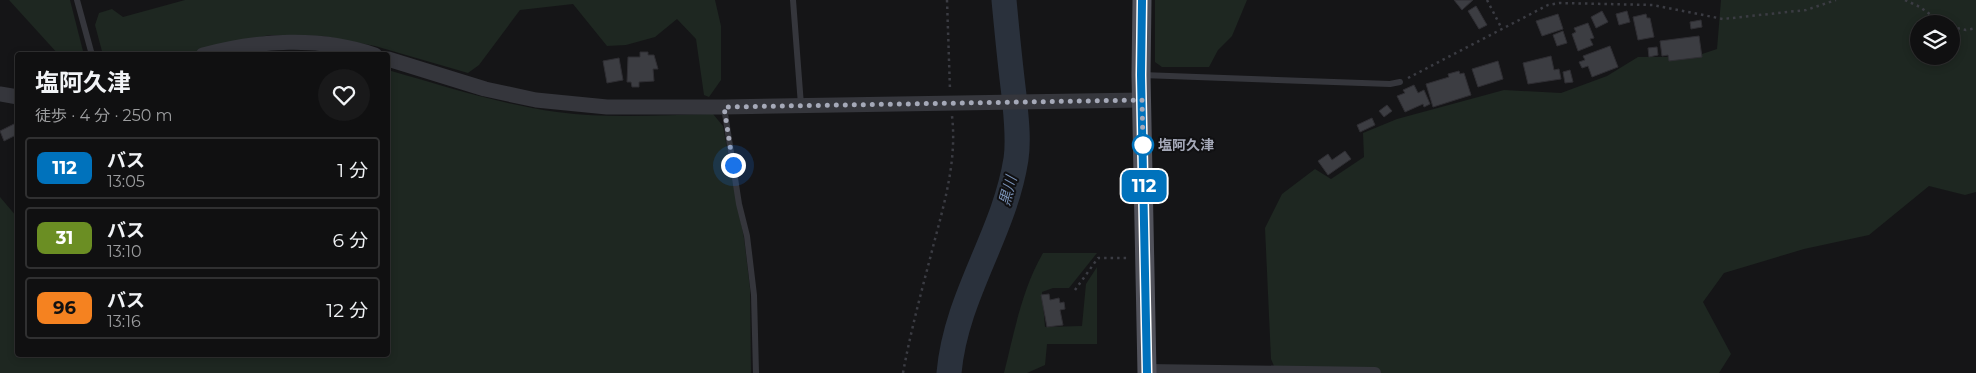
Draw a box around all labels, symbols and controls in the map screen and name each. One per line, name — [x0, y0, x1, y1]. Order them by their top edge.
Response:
map controls — [1910, 15, 1960, 65]
button: layers — [1910, 15, 1960, 65]
text: 塩阿久津 — [35, 68, 131, 97]
button: heart — [318, 69, 370, 121]
text: 徒歩 · 4 分 · 250 m — [35, 106, 173, 125]
marker: 塩阿久津 — [1132, 134, 1154, 156]
place label: 塩阿久津 — [1158, 136, 1214, 154]
text: バス — [107, 149, 145, 172]
your location — [721, 153, 746, 178]
text: 112 — [52, 157, 77, 179]
text: 1 分 — [337, 159, 368, 182]
line badge: 112 — [1115, 170, 1173, 202]
text: 13:05 — [107, 172, 145, 191]
water label: 黒川 — [994, 172, 1021, 208]
text: 112 — [1132, 175, 1156, 197]
text: バス — [107, 219, 145, 242]
text: 31 — [56, 227, 73, 249]
text: 6 分 — [332, 229, 368, 252]
text: 13:10 — [107, 242, 142, 261]
text: バス — [107, 289, 145, 312]
text: 96 — [53, 297, 76, 319]
text: 12 分 — [326, 299, 368, 322]
text: 13:16 — [107, 312, 141, 331]

